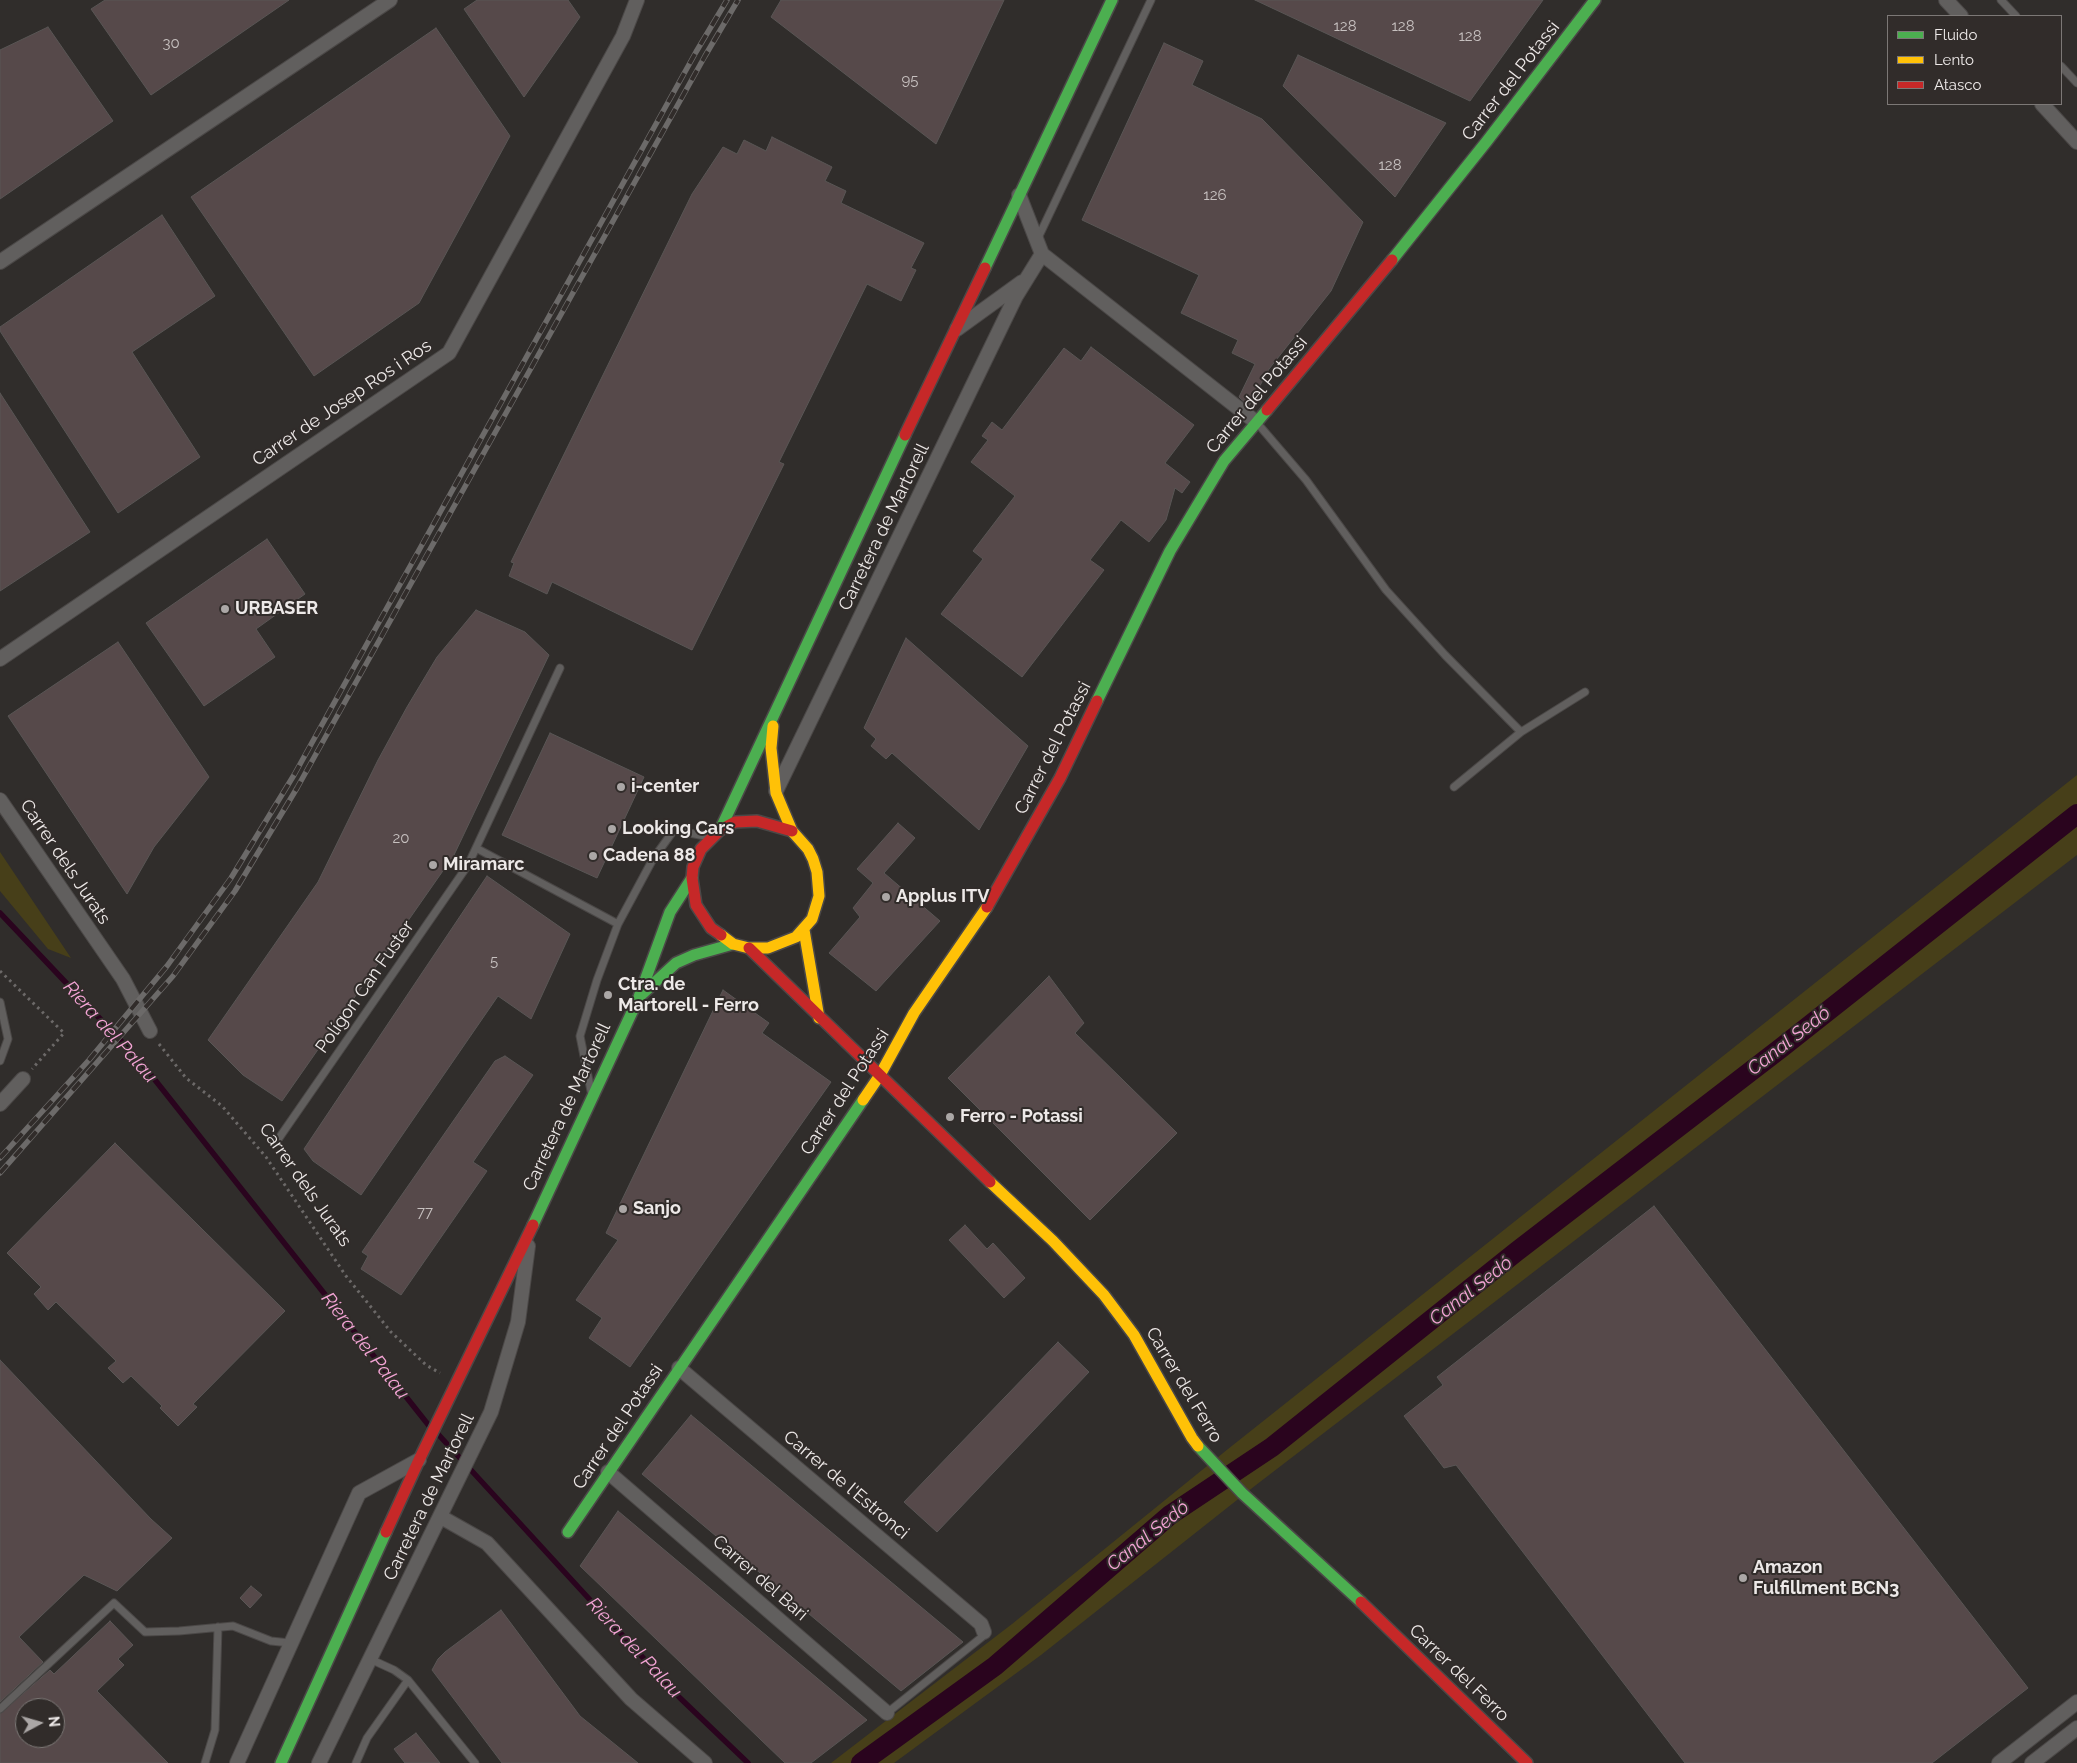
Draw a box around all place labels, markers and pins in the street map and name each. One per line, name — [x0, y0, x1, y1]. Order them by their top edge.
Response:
place label: URBASER — [235, 598, 318, 620]
marker: URBASER — [219, 603, 231, 615]
place label: i-center — [631, 776, 699, 798]
marker: i-center — [615, 781, 627, 793]
place label: Looking Cars — [622, 818, 734, 840]
marker: Looking Cars — [606, 823, 618, 835]
place label: Cadena 88 — [603, 845, 695, 867]
marker: Cadena 88 — [587, 850, 599, 862]
place label: Miramarc — [443, 854, 524, 876]
marker: Miramarc — [427, 859, 439, 871]
place label: Applus ITV — [896, 886, 989, 908]
marker: Applus ITV — [880, 891, 892, 903]
place label: Ctra. de Martorell - Ferro — [618, 974, 759, 1016]
marker: Ctra. de Martorell - Ferro — [602, 989, 614, 1001]
place label: Ferro - Potassi — [960, 1106, 1083, 1128]
marker: Ferro - Potassi — [944, 1111, 956, 1123]
place label: Sanjo — [633, 1198, 681, 1220]
marker: Sanjo — [617, 1203, 629, 1215]
place label: Amazon Fulfillment BCN3 — [1753, 1557, 1899, 1600]
marker: Amazon Fulfillment BCN3 — [1737, 1572, 1749, 1584]

